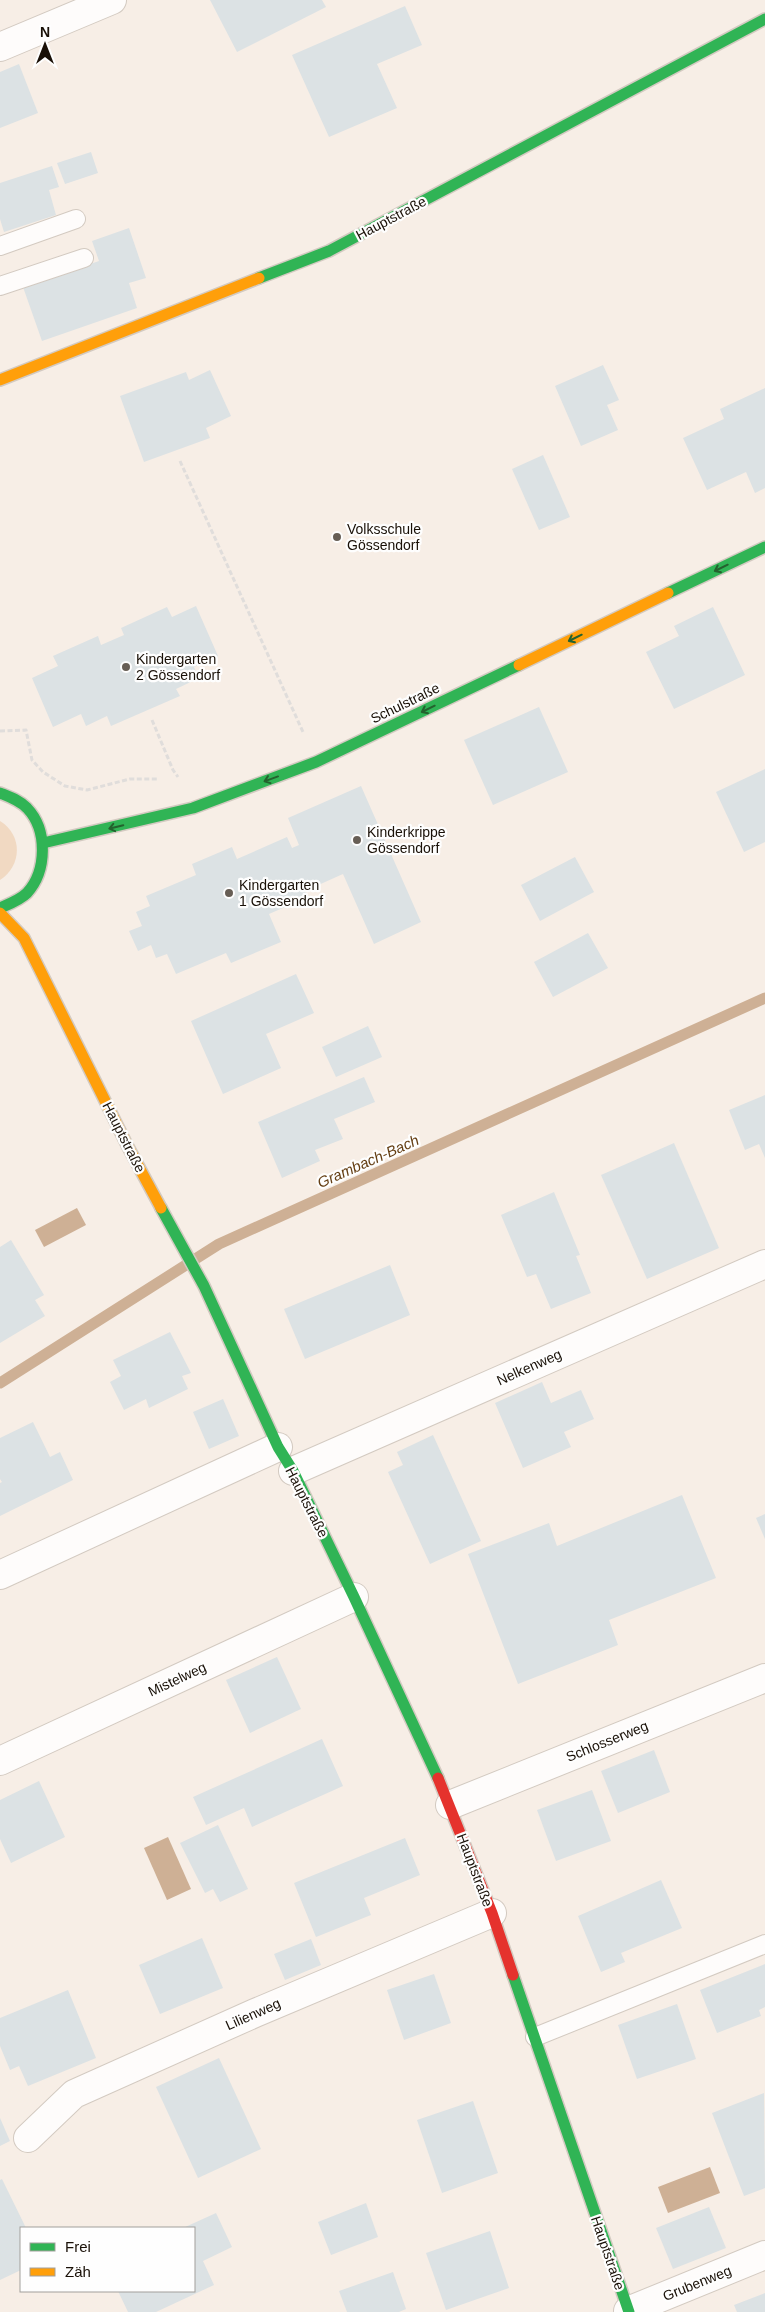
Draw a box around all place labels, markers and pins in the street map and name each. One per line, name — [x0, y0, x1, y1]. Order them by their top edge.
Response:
place label: Volksschule Gössendorf — [347, 521, 421, 553]
marker: Volksschule Gössendorf — [331, 531, 343, 543]
place label: Kindergarten 2 Gössendorf — [136, 651, 220, 683]
marker: Kindergarten 2 Gössendorf — [120, 661, 132, 673]
place label: Kinderkrippe Gössendorf — [367, 824, 446, 856]
marker: Kinderkrippe Gössendorf — [351, 834, 363, 846]
place label: Kindergarten 1 Gössendorf — [239, 877, 323, 909]
marker: Kindergarten 1 Gössendorf — [223, 887, 235, 899]

